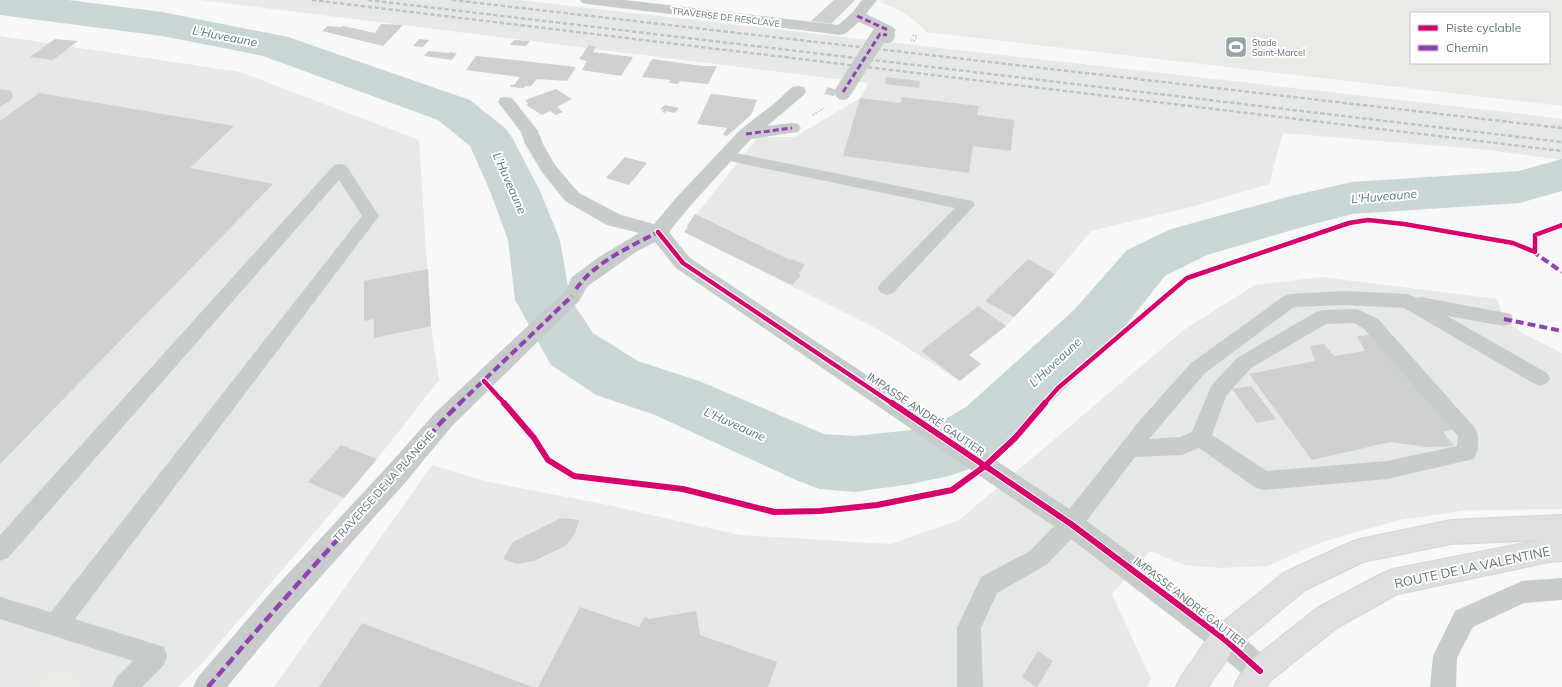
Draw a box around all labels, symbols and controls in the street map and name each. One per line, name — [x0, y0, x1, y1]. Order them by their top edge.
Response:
street label: TRAVERSE DE RESCLAVE — [671, 5, 781, 29]
legend — [1410, 12, 1550, 64]
text: Piste cyclable — [1446, 20, 1521, 35]
water label: L'Huveaune — [191, 22, 259, 50]
sports icon: Stade Saint-Marcel — [1223, 34, 1249, 60]
place label: Stade Saint-Marcel — [1252, 37, 1305, 58]
text: Chemin — [1446, 40, 1488, 55]
water label: L'Huveaune — [490, 150, 530, 217]
water label: L'Huveaune — [1351, 186, 1418, 206]
water label: L'Huveaune — [1026, 334, 1085, 390]
street label: IMPASSE ANDRÉ GAUTIER — [865, 369, 988, 459]
water label: L'Huveaune — [702, 404, 769, 444]
street label: TRAVERSE DE LA PLANCHE — [330, 427, 438, 545]
street label: ROUTE DE LA VALENTINE — [1393, 543, 1551, 591]
street label: IMPASSE ANDRÉ GAUTIER — [1131, 554, 1249, 650]

